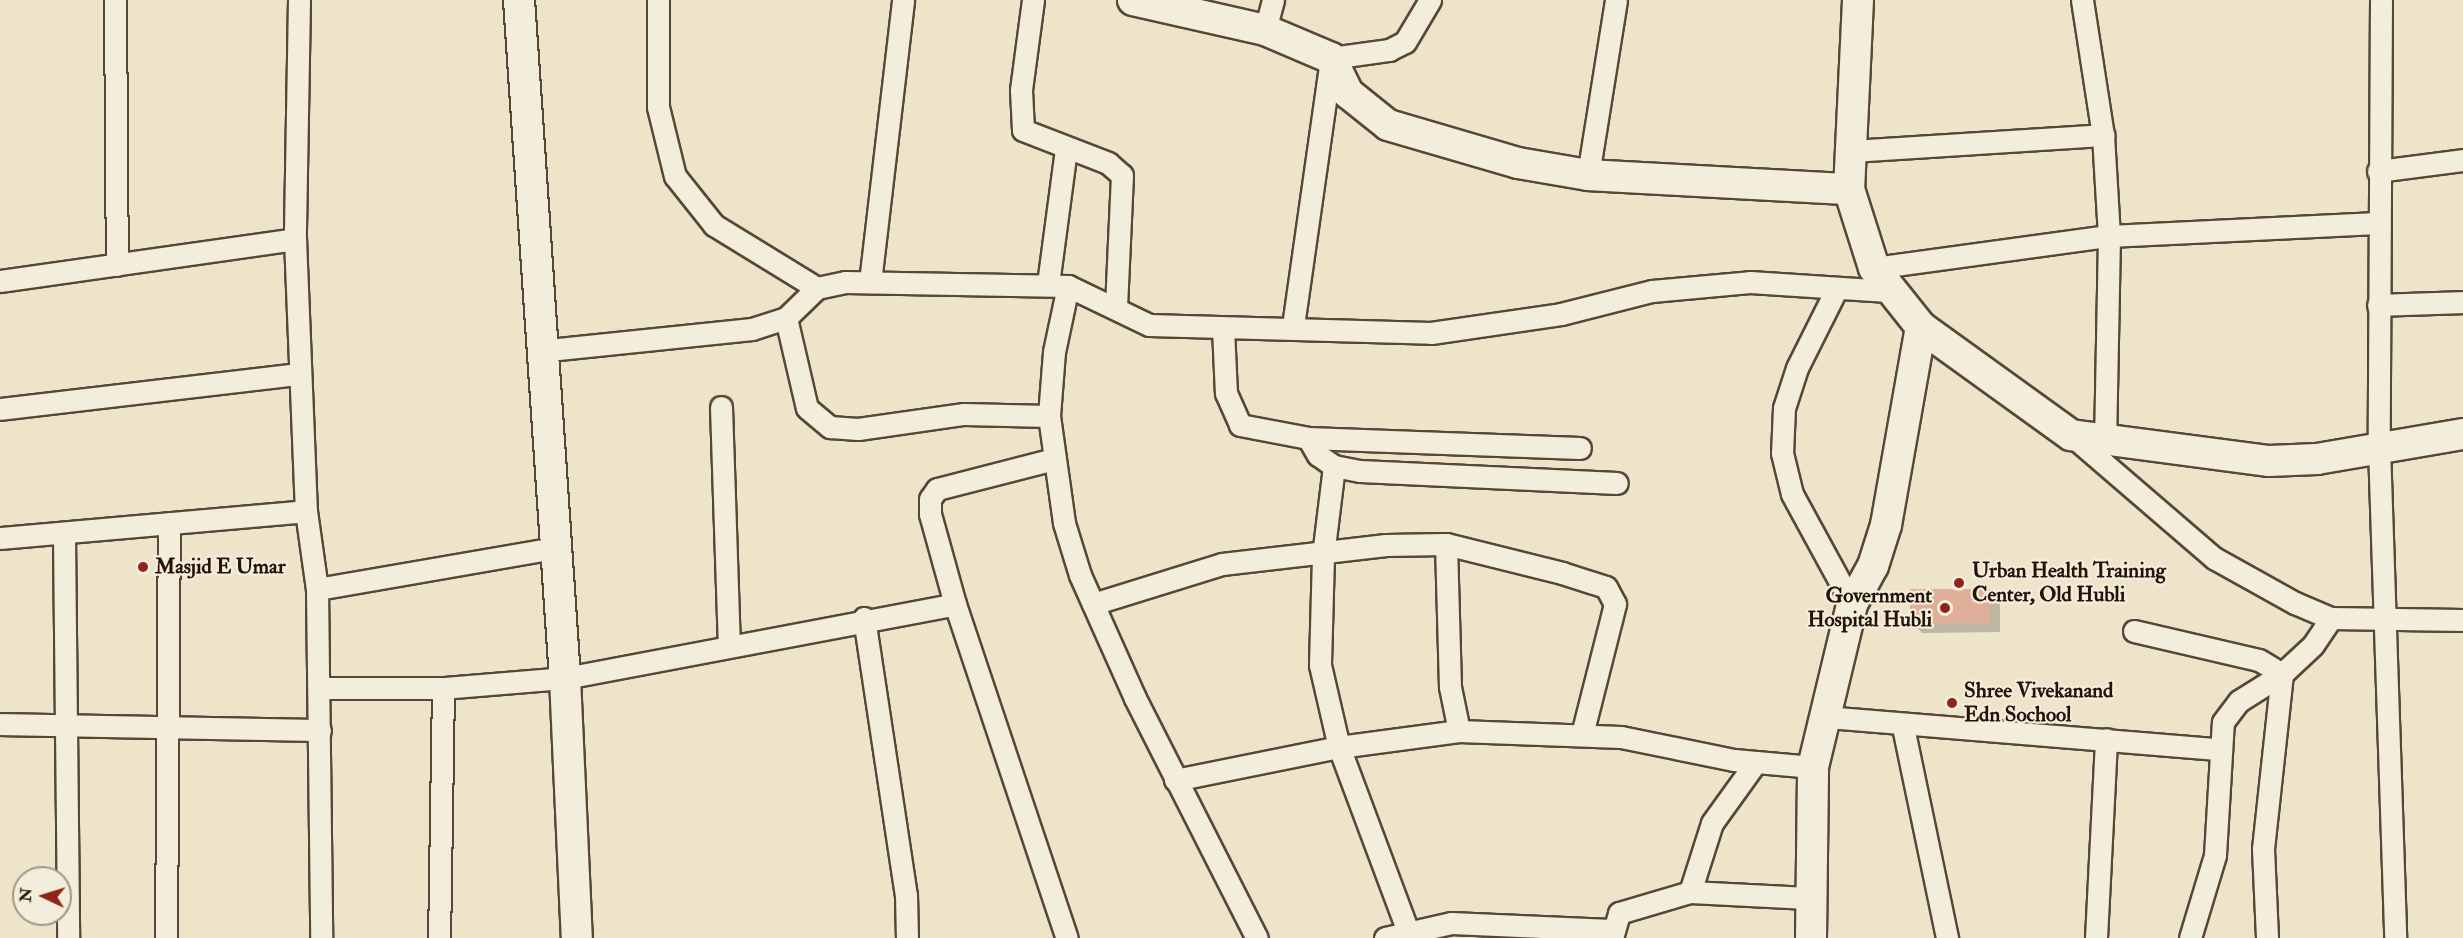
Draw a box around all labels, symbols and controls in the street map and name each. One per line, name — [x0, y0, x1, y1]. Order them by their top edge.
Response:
place label: Masjid E Umar — [155, 554, 286, 580]
place label: Urban Health Training Center, Old Hubli — [1972, 558, 2166, 608]
marker: Masjid E Umar — [136, 560, 150, 574]
marker: Urban Health Training Center, Old Hubli — [1950, 574, 1968, 592]
place label: Government Hospital Hubli — [1808, 583, 1932, 633]
marker: Government Hospital Hubli — [1936, 599, 1954, 617]
place label: Shree Vivekanand Edn Sochool — [1964, 678, 2113, 728]
marker: Shree Vivekanand Edn Sochool — [1945, 696, 1959, 710]
north arrow — [12, 866, 72, 926]
text: N — [16, 887, 37, 903]

